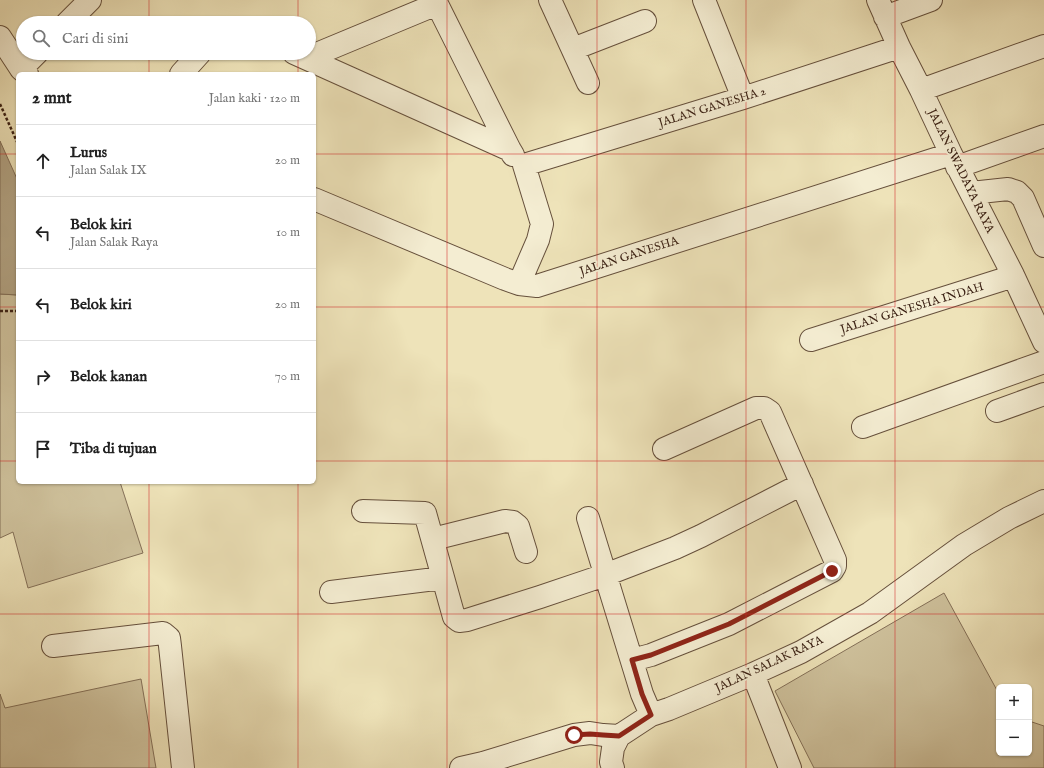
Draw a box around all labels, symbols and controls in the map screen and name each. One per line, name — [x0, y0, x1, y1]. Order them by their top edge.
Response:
search box — [16, 16, 316, 60]
icon: search — [30, 27, 52, 49]
text: Cari di sini — [62, 29, 129, 48]
street label: JALAN GANESHA 2 — [655, 83, 768, 132]
text: 2 mnt — [32, 88, 72, 109]
text: Jalan kaki · 120 m — [209, 90, 300, 107]
street label: JALAN SWADAYA RAYA — [923, 105, 998, 237]
text: Lurus — [70, 143, 107, 162]
icon: ahead — [32, 150, 54, 172]
text: 20 m — [275, 152, 300, 169]
text: Jalan Salak IX — [70, 162, 147, 179]
text: Belok kiri — [70, 215, 132, 234]
icon: left — [32, 222, 54, 244]
text: 10 m — [276, 224, 300, 241]
street label: JALAN GANESHA — [576, 233, 682, 281]
text: Jalan Salak Raya — [70, 234, 158, 251]
street label: JALAN GANESHA INDAH — [837, 279, 986, 339]
icon: left — [32, 294, 54, 316]
text: Belok kiri — [70, 295, 132, 314]
text: 20 m — [275, 296, 300, 313]
icon: right — [32, 366, 54, 388]
text: Belok kanan — [70, 367, 147, 386]
text: 70 m — [275, 368, 300, 385]
icon: arrive — [32, 438, 54, 460]
text: Tiba di tujuan — [70, 439, 157, 458]
route end — [823, 562, 841, 580]
street label: JALAN SALAK RAYA — [711, 632, 827, 697]
map controls — [996, 684, 1032, 756]
button: + — [996, 684, 1032, 720]
button: − — [996, 720, 1032, 756]
route start — [565, 726, 583, 744]

